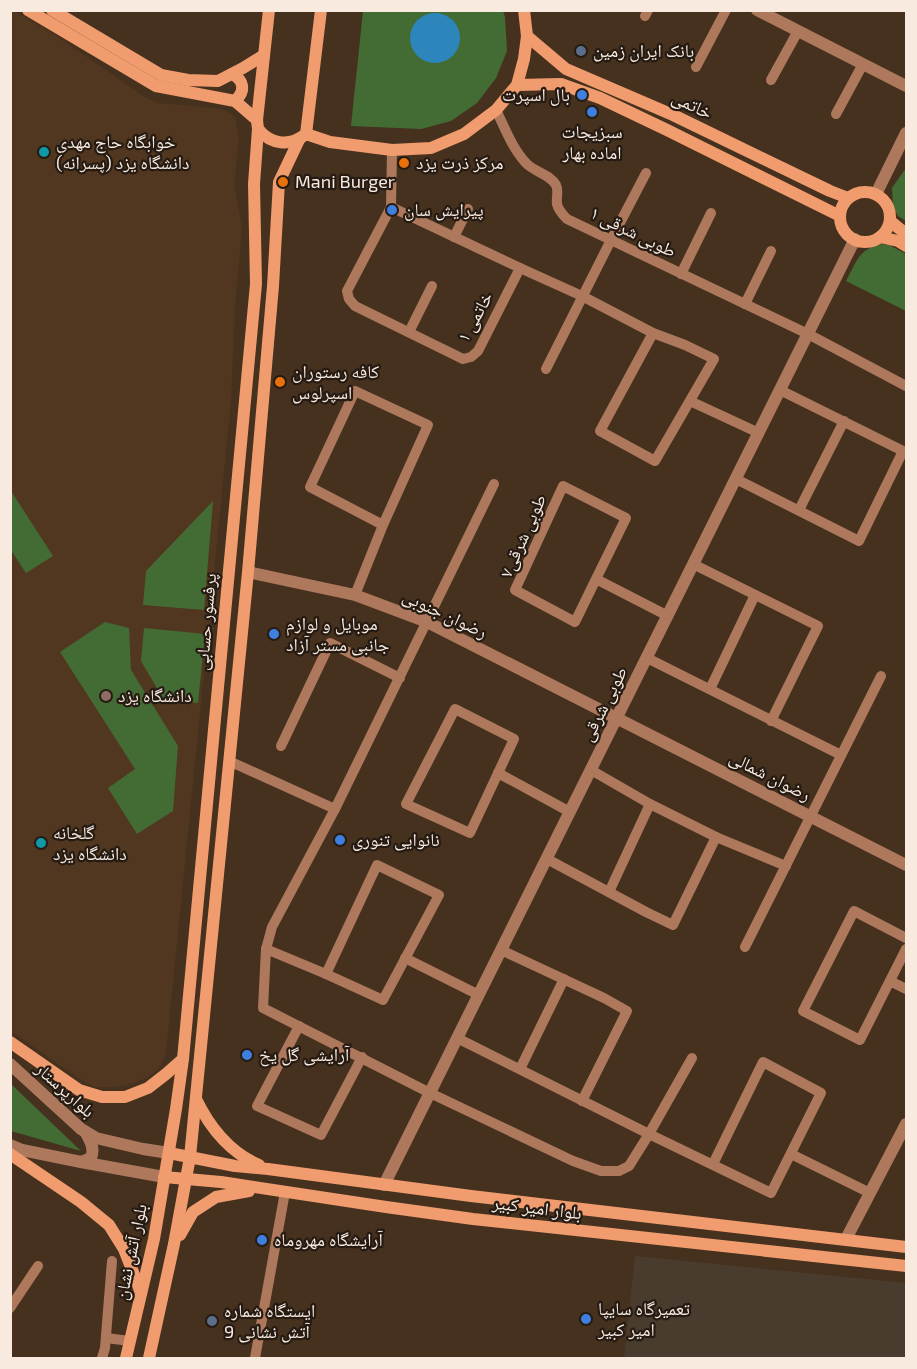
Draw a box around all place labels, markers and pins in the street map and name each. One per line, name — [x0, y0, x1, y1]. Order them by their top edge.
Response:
place label: بانک ایران زمین — [593, 39, 694, 62]
marker: بانک ایران زمین — [574, 44, 588, 58]
place label: بال اسپرت — [502, 83, 570, 106]
marker: بال اسپرت — [575, 88, 589, 102]
marker: سبزیجات اماده بهار — [585, 105, 599, 119]
place label: سبزیجات اماده بهار — [561, 120, 622, 164]
place label: خوابگاه حاج مهدی (پسرانه) دانشگاه یزد — [56, 130, 189, 174]
marker: خوابگاه حاج مهدی (پسرانه) دانشگاه یزد — [37, 145, 51, 159]
place label: مرکز ذرت یزد — [416, 151, 503, 173]
marker: مرکز ذرت یزد — [397, 156, 411, 170]
place label: Mani Burger — [295, 170, 395, 192]
marker: Mani Burger — [276, 175, 290, 189]
place label: پیرایش سان — [404, 198, 484, 221]
marker: پیرایش سان — [385, 203, 399, 217]
place label: کافه رستوران اسپرلوس — [292, 360, 380, 404]
marker: کافه رستوران اسپرلوس — [273, 375, 287, 389]
place label: موبایل و لوازم جانبی مستر آزاد — [286, 612, 389, 656]
marker: موبایل و لوازم جانبی مستر آزاد — [267, 627, 281, 641]
place label: دانشگاه یزد — [118, 684, 192, 706]
marker: دانشگاه یزد — [99, 689, 113, 703]
place label: گلخانه دانشگاه یزد — [53, 821, 127, 864]
place label: نانوایی تنوری — [352, 828, 440, 851]
marker: نانوایی تنوری — [333, 833, 347, 847]
marker: گلخانه دانشگاه یزد — [34, 836, 48, 850]
place label: آرایشی گل یخ — [259, 1043, 350, 1067]
marker: آرایشی گل یخ — [240, 1048, 254, 1062]
place label: آرایشگاه مهروماه — [274, 1228, 383, 1250]
marker: آرایشگاه مهروماه — [255, 1233, 269, 1247]
place label: تعمیرگاه سایپا امیر کبیر — [597, 1297, 690, 1341]
place label: ایستگاه شماره 9 آتش نشانی — [224, 1299, 315, 1343]
marker: تعمیرگاه سایپا امیر کبیر — [579, 1312, 593, 1326]
marker: ایستگاه شماره 9 آتش نشانی — [205, 1314, 219, 1328]

